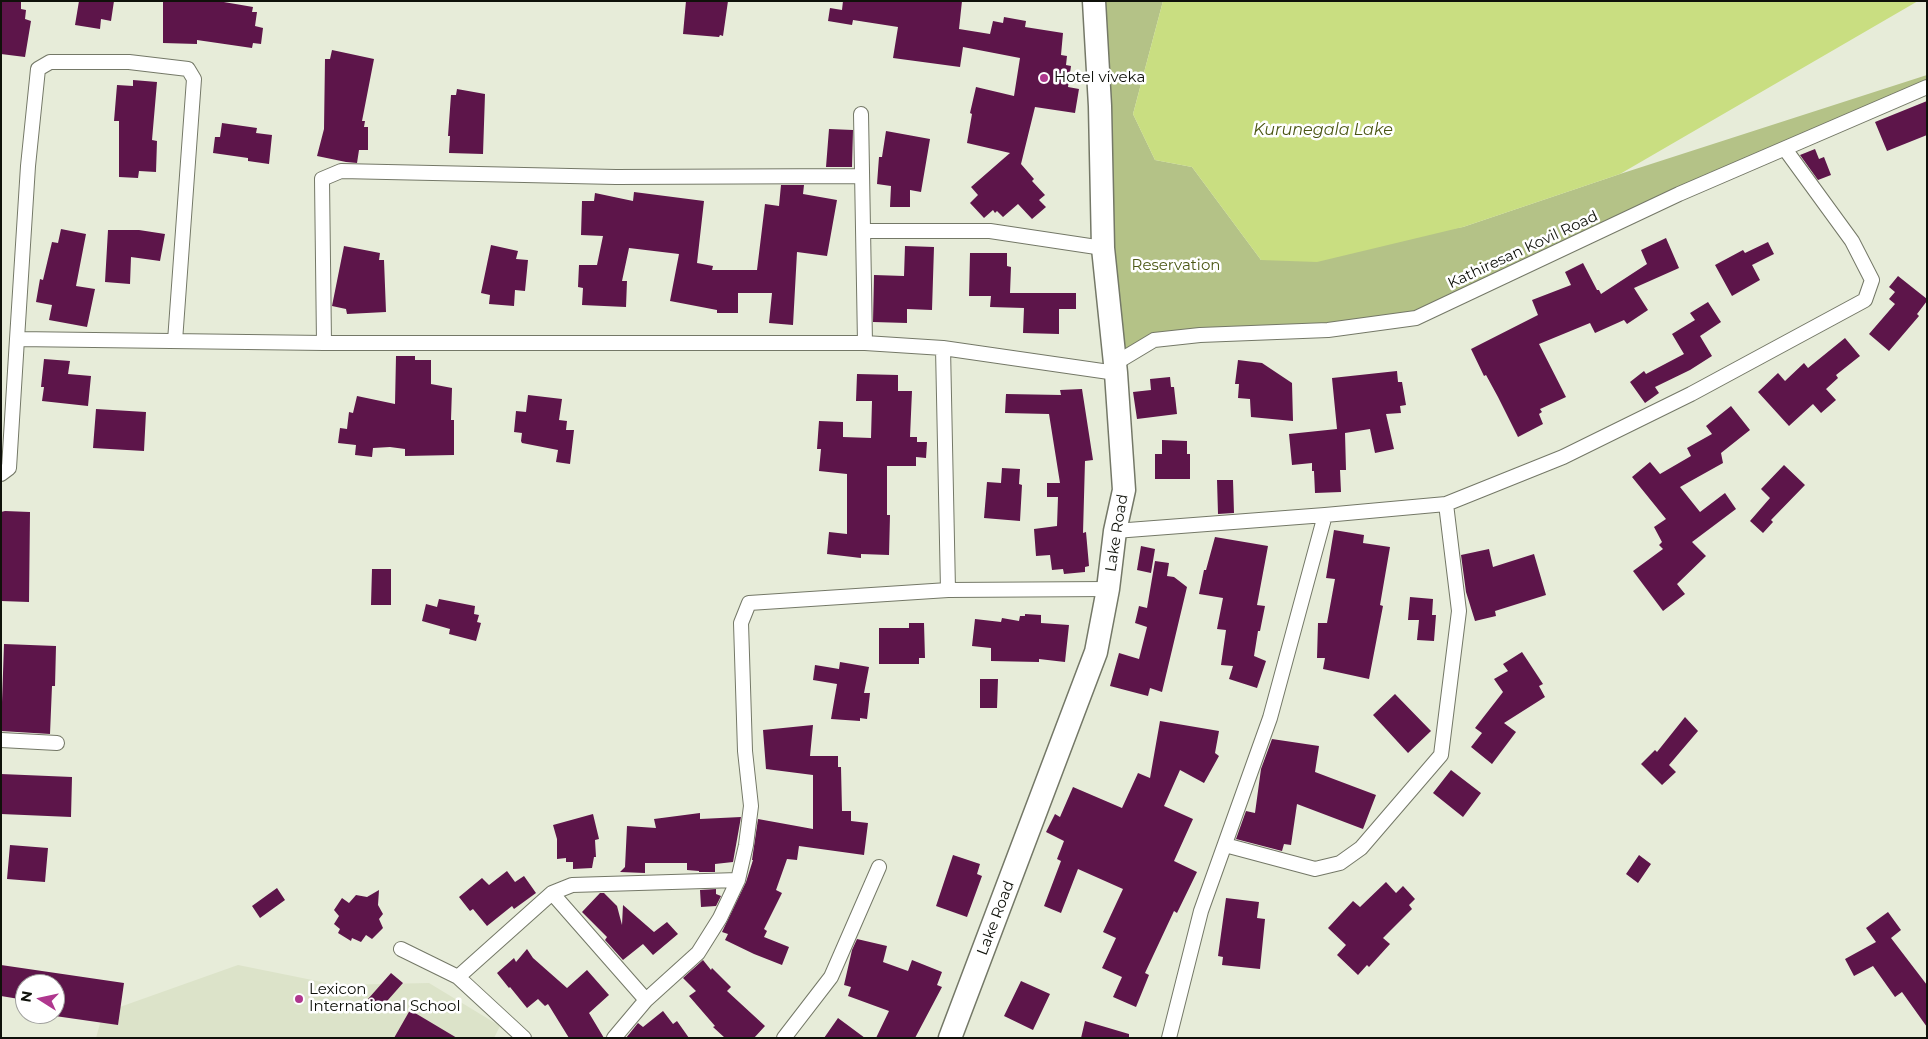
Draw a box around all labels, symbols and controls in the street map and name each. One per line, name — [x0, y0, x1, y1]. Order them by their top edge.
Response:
place label: Hotel viveka — [1054, 69, 1145, 87]
marker: Hotel viveka — [1038, 72, 1050, 84]
water label: Kurunegala Lake — [1253, 120, 1393, 140]
street label: Kathiresan Kovil Road — [1445, 207, 1601, 293]
park label: Reservation — [1132, 257, 1220, 275]
street label: Lake Road — [1102, 493, 1132, 573]
street label: Lake Road — [974, 878, 1018, 958]
north arrow — [15, 974, 65, 1024]
place label: Lexicon International School — [309, 981, 460, 1016]
text: N — [16, 989, 36, 1004]
marker: Lexicon International School — [293, 993, 305, 1005]

